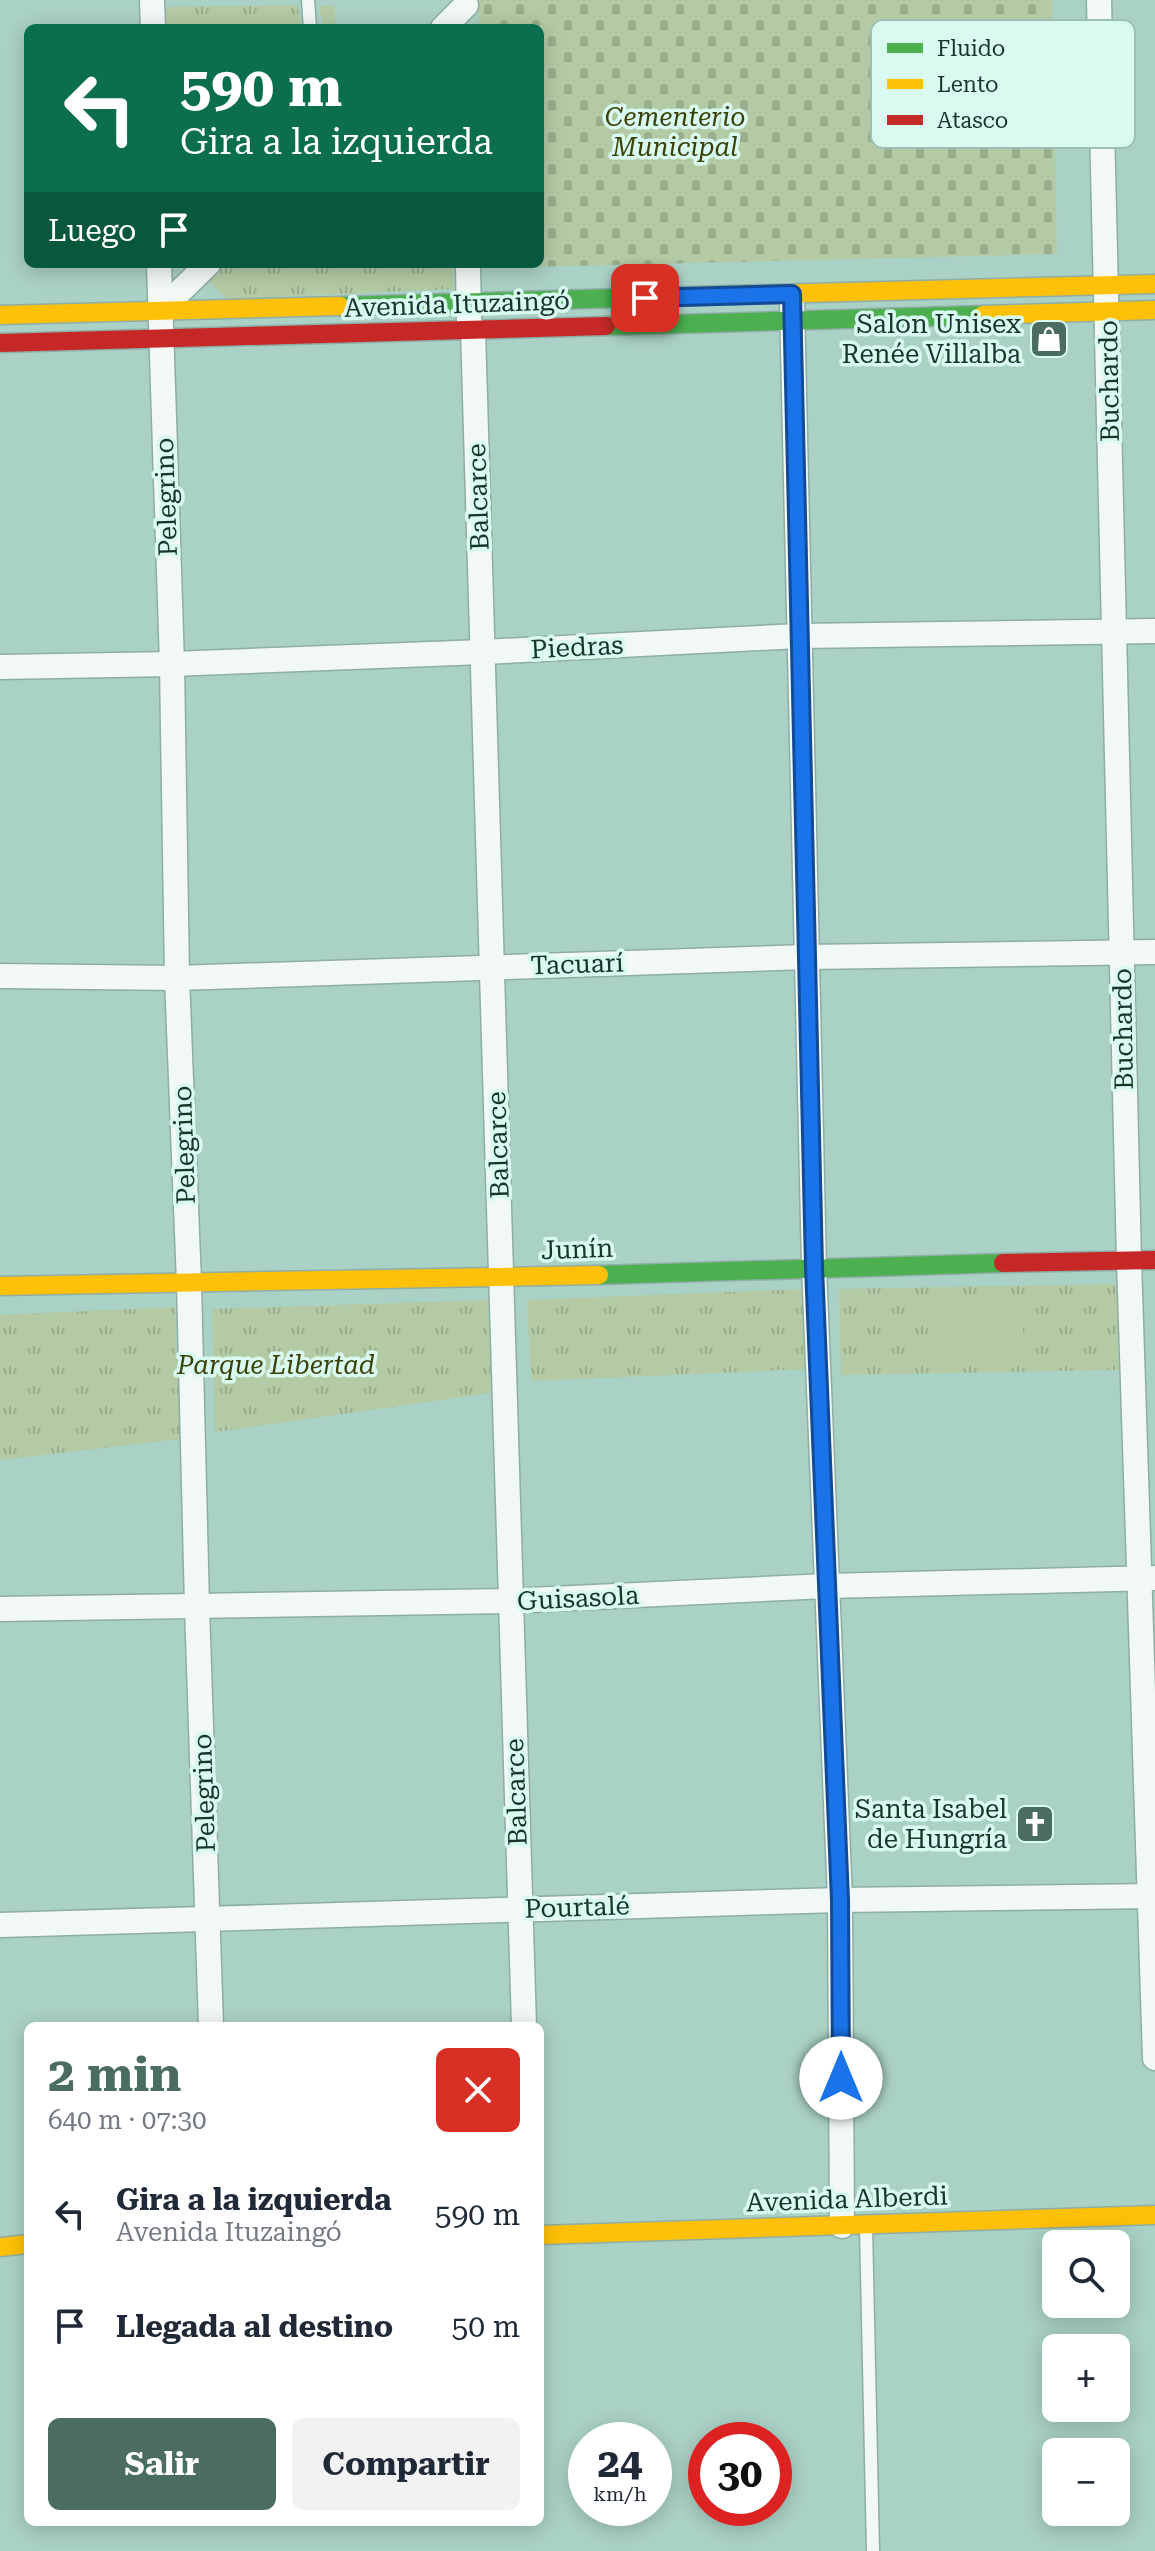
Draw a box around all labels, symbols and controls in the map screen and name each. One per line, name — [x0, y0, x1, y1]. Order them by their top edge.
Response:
legend — [871, 20, 1135, 148]
text: Fluido — [937, 36, 1005, 61]
text: 590 m — [180, 54, 342, 120]
icon: left — [48, 56, 152, 160]
text: Lento — [937, 72, 999, 97]
park label: Cementerio Municipal — [605, 102, 745, 162]
text: Atasco — [937, 108, 1008, 133]
text: Gira a la izquierda — [180, 121, 493, 163]
icon: arrive — [152, 208, 196, 252]
text: Luego — [48, 213, 136, 248]
pin — [611, 264, 679, 332]
icon: arrive — [623, 276, 667, 320]
street label: Avenida Ituzaingó — [344, 285, 570, 323]
place label: Salon Unisex Renée Villalba — [842, 309, 1021, 369]
shop icon: Salon Unisex Renée Villalba — [1028, 318, 1070, 360]
street label: Buchardo — [1093, 320, 1125, 442]
street label: Pelegrino — [149, 437, 183, 557]
street label: Balcarce — [461, 443, 495, 551]
street label: Piedras — [530, 630, 624, 664]
street label: Tacuarí — [530, 947, 624, 981]
street label: Buchardo — [1107, 968, 1139, 1090]
street label: Pelegrino — [167, 1085, 201, 1205]
street label: Balcarce — [481, 1091, 515, 1199]
street label: Junín — [540, 1233, 614, 1265]
park label: Parque Libertad — [176, 1350, 375, 1380]
street label: Guisasola — [516, 1580, 640, 1616]
street label: Pelegrino — [187, 1733, 221, 1853]
street label: Balcarce — [499, 1738, 533, 1846]
place label: Santa Isabel de Hungría — [855, 1794, 1007, 1854]
church icon: Santa Isabel de Hungría — [1014, 1803, 1056, 1845]
street label: Pourtalé — [524, 1890, 630, 1924]
position arrow — [799, 2036, 883, 2120]
text: 2 min — [48, 2047, 181, 2103]
button: close — [436, 2048, 520, 2132]
text: 640 m · 07:30 — [48, 2105, 207, 2135]
street label: Avenida Alberdi — [746, 2180, 948, 2218]
text: Gira a la izquierda — [116, 2182, 392, 2217]
icon: left — [48, 2192, 92, 2236]
text: 590 m — [435, 2197, 520, 2232]
text: Avenida Ituzaingó — [116, 2217, 342, 2247]
map controls — [1042, 2230, 1130, 2526]
button: search — [1042, 2230, 1130, 2318]
icon: arrive — [48, 2304, 92, 2348]
text: Llegada al destino — [116, 2309, 393, 2344]
text: 50 m — [451, 2309, 520, 2344]
button: + — [1042, 2334, 1130, 2422]
button: Salir — [48, 2418, 276, 2510]
button: Compartir — [292, 2418, 520, 2510]
speed limit sign: 30 — [688, 2422, 792, 2526]
button: − — [1042, 2438, 1130, 2526]
text: 24 — [598, 2440, 642, 2487]
text: km/h — [593, 2482, 647, 2506]

